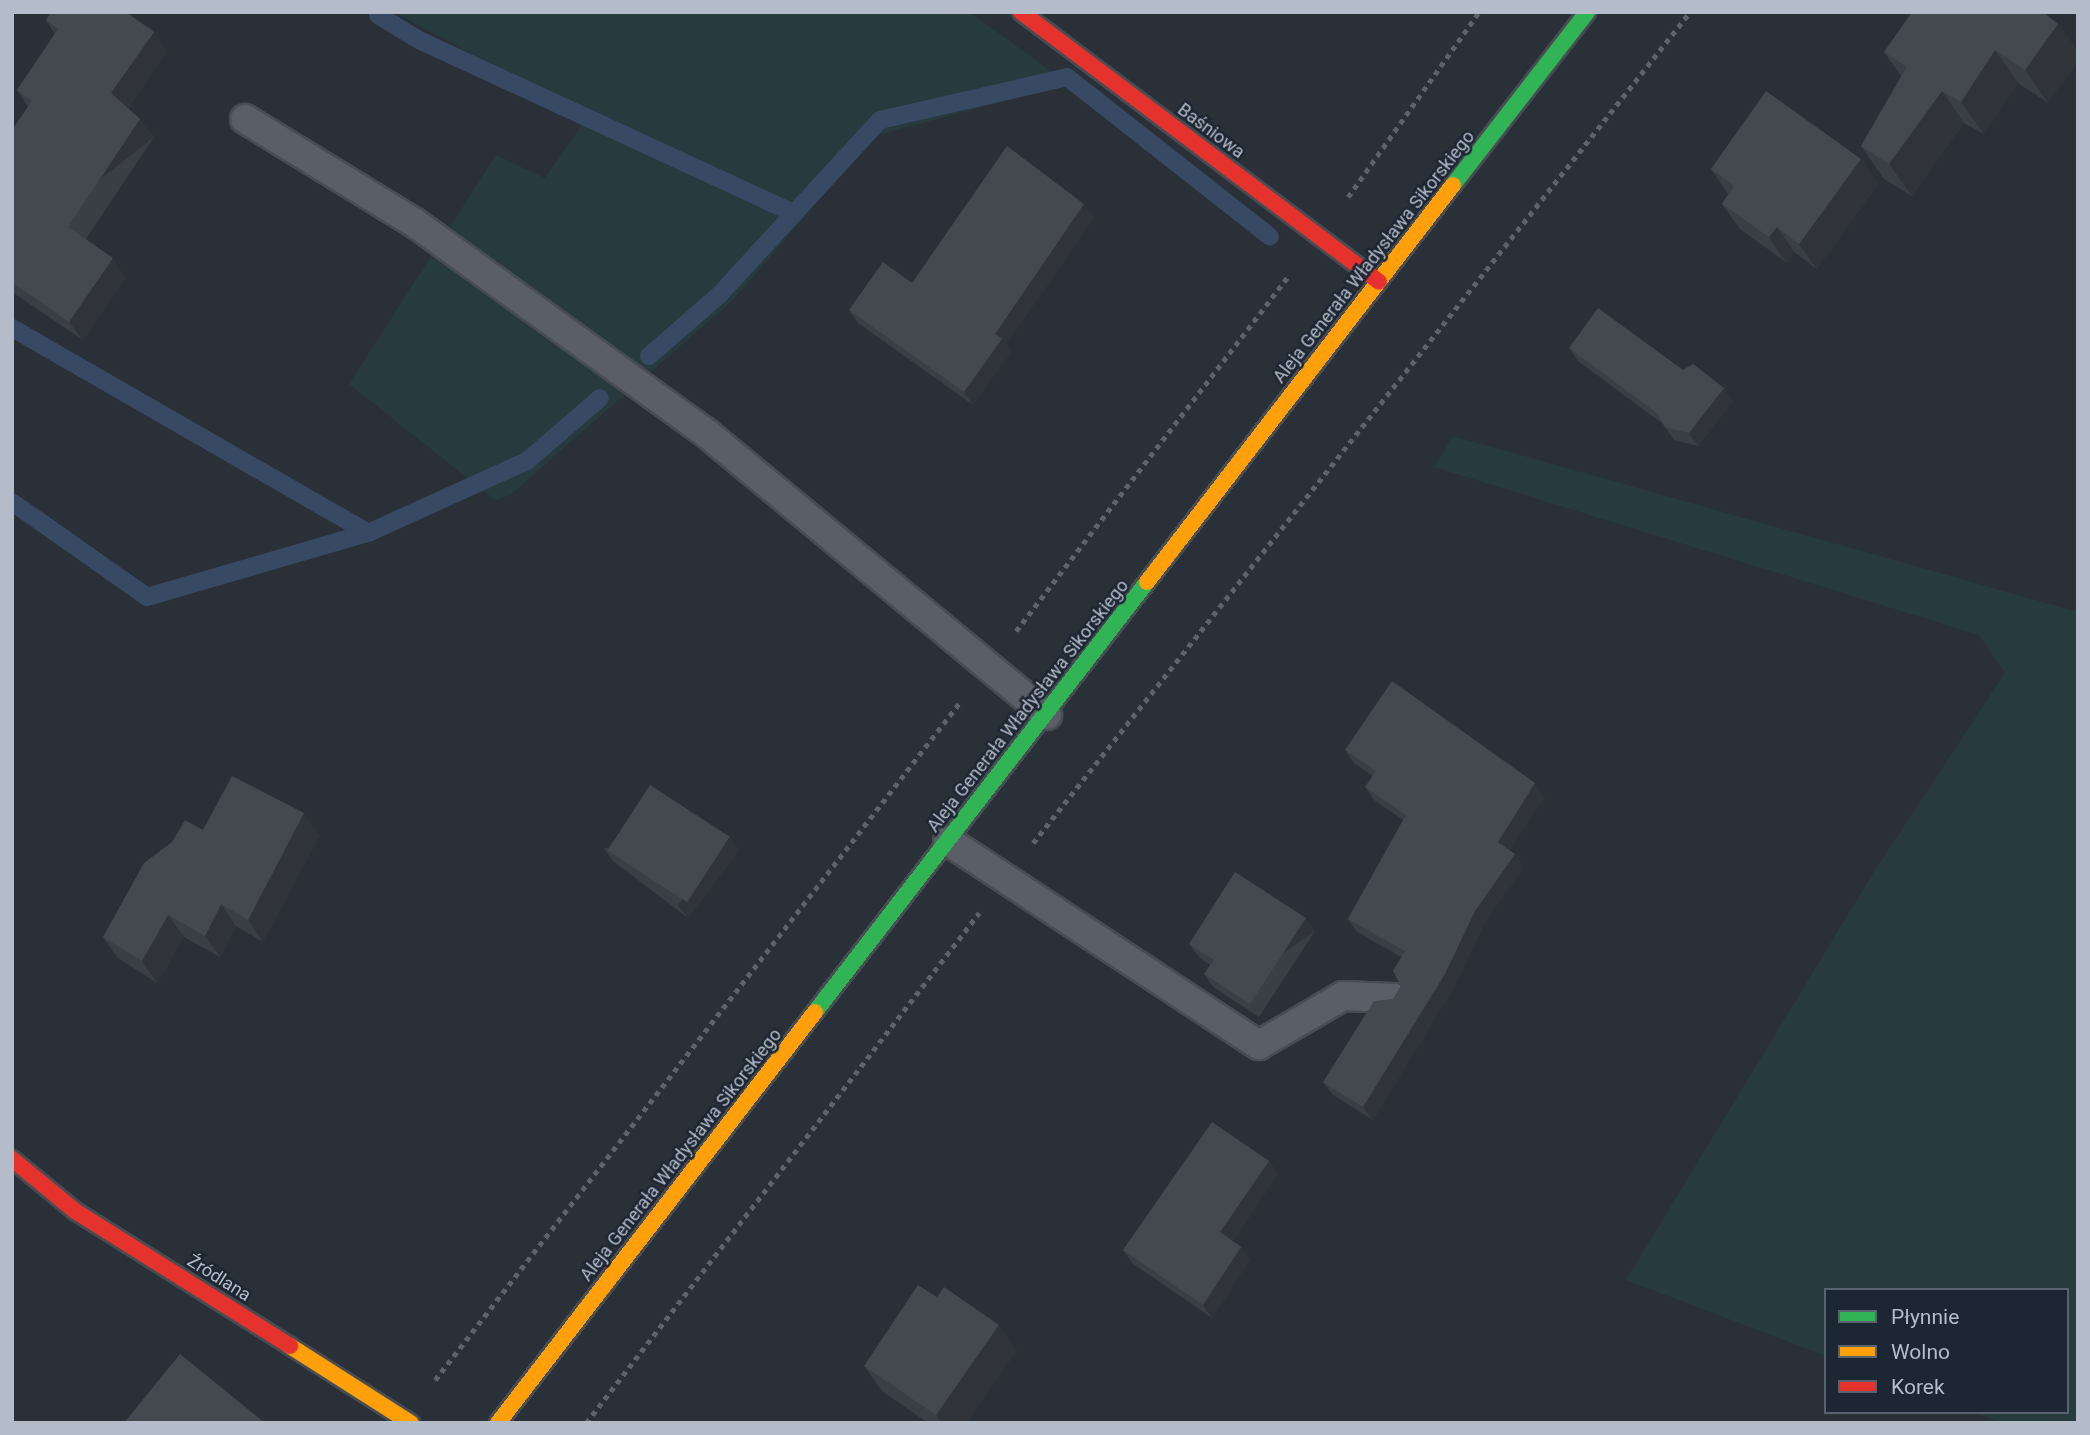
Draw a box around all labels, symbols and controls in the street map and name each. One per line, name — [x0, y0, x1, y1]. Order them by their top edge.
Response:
street label: Baśniowa — [1173, 99, 1249, 163]
street label: Aleja Generała Władysława Sikorskiego — [1269, 126, 1479, 388]
street label: Aleja Generała Władysława Sikorskiego — [923, 575, 1133, 837]
street label: Aleja Generała Władysława Sikorskiego — [576, 1024, 786, 1286]
street label: Źródlana — [183, 1250, 255, 1306]
legend — [1824, 1288, 2069, 1414]
text: Płynnie — [1891, 1305, 1959, 1329]
text: Wolno — [1891, 1340, 1950, 1364]
text: Korek — [1891, 1375, 1945, 1399]

